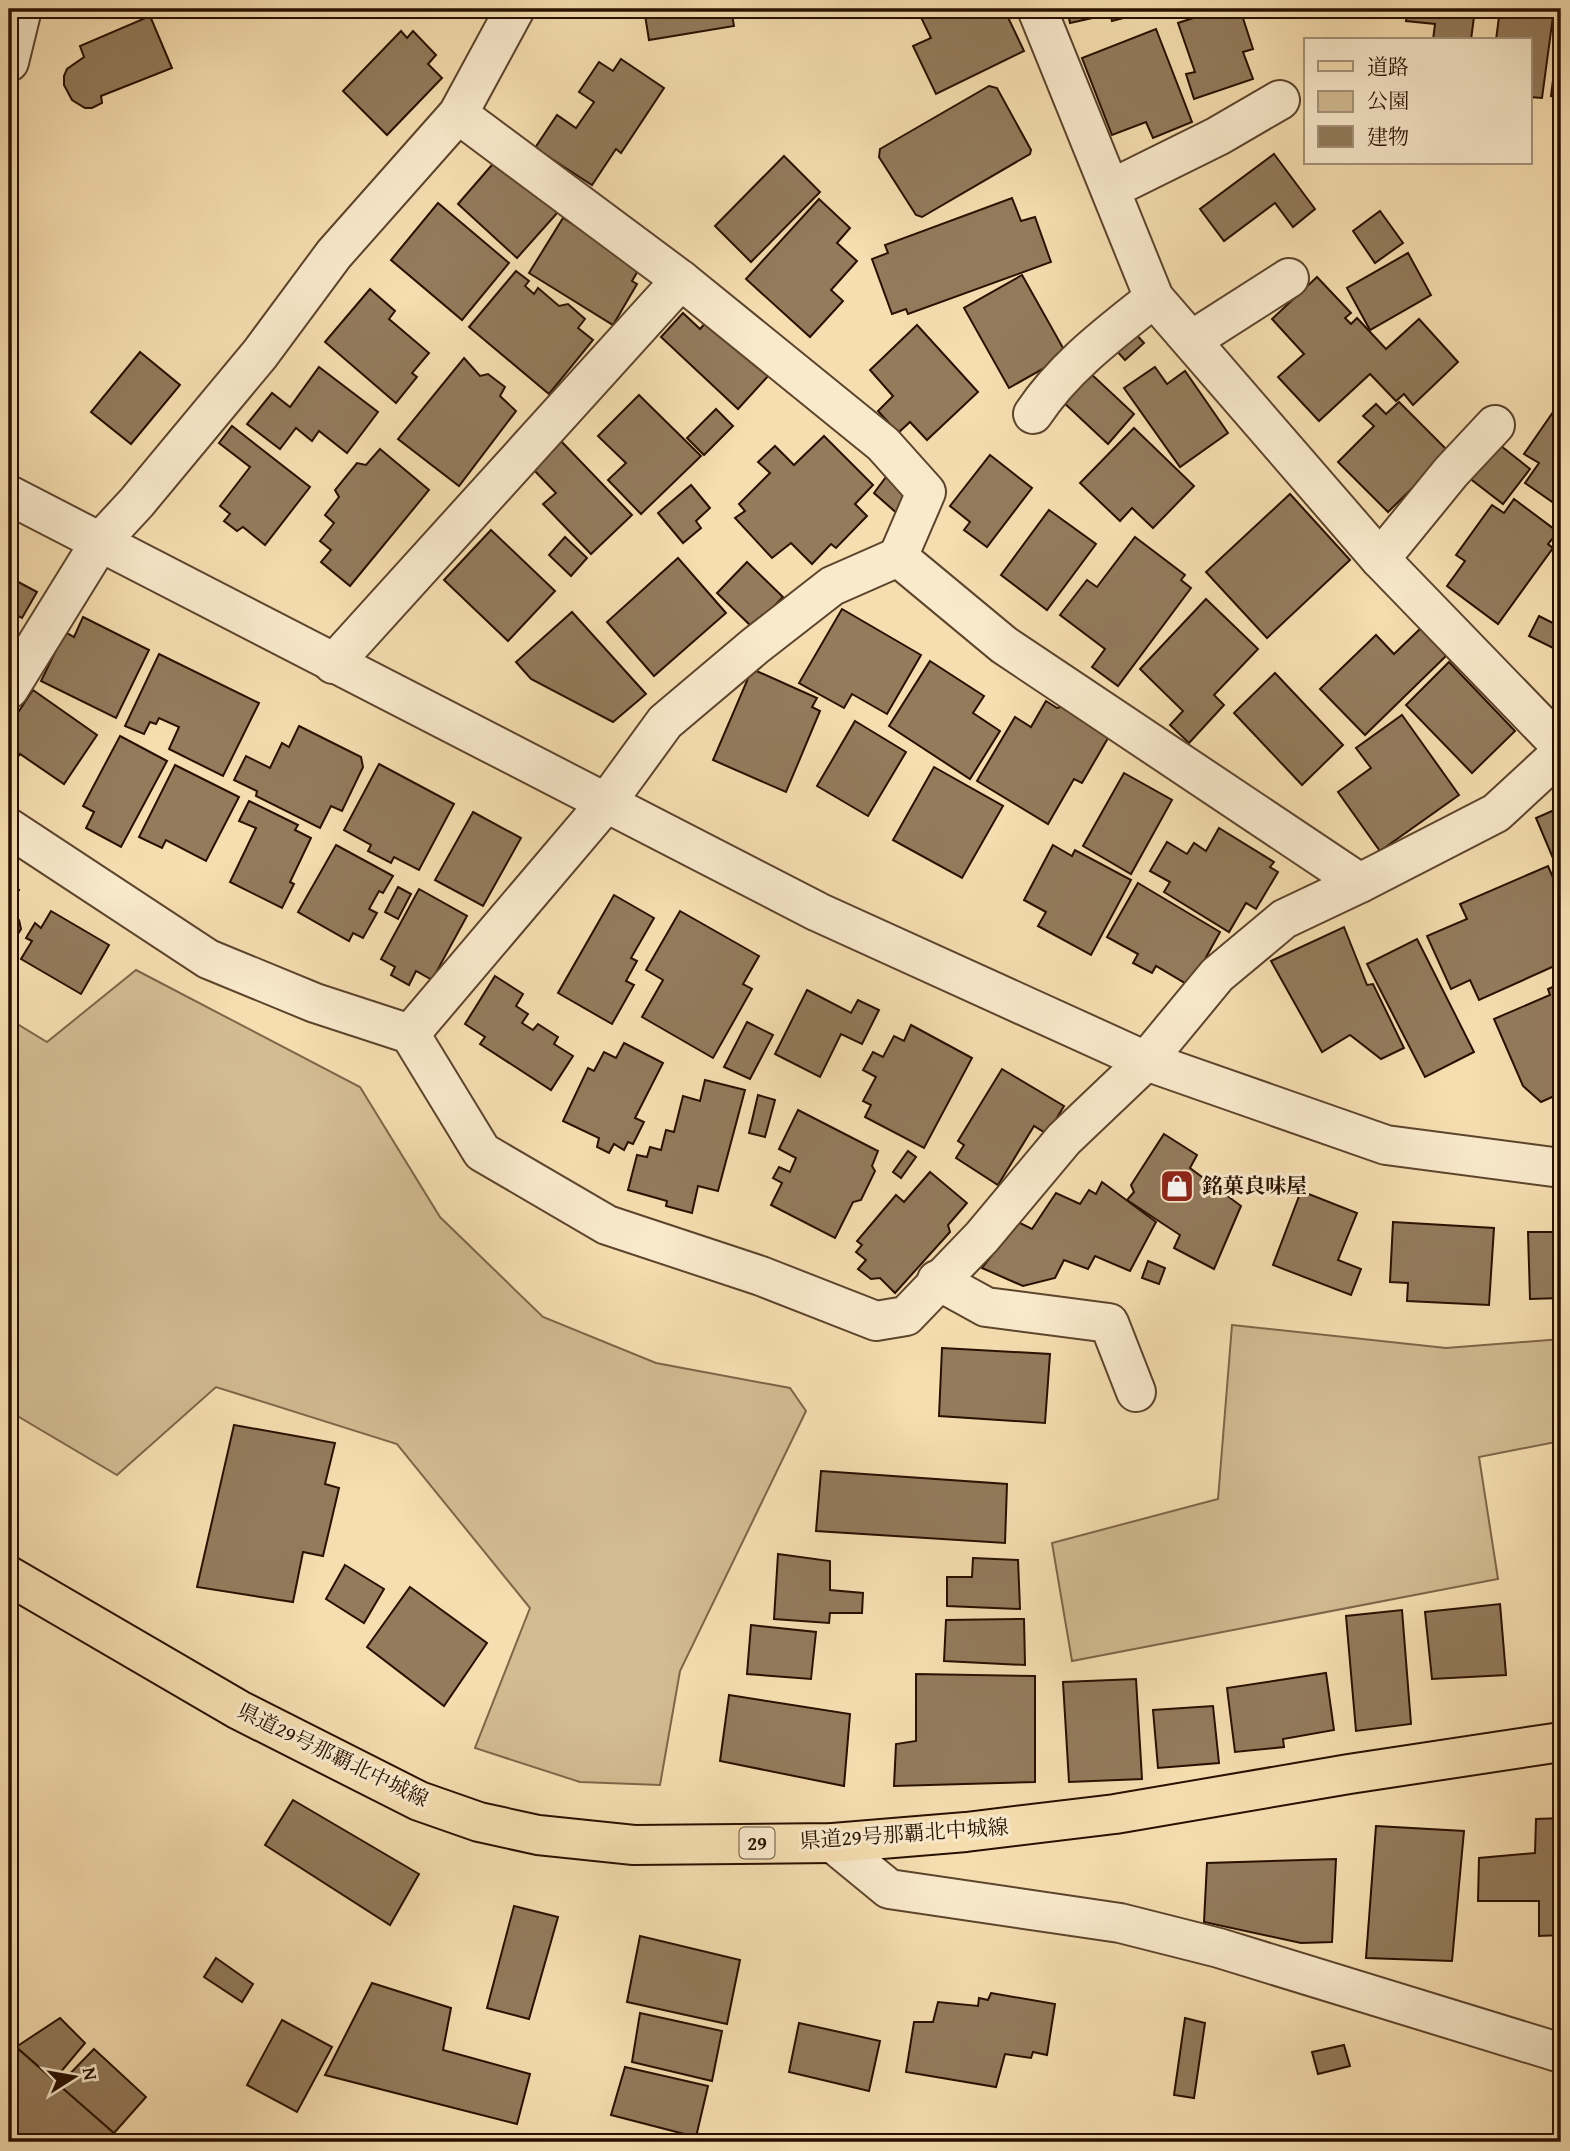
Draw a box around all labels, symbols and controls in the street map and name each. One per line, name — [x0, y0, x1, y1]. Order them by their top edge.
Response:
legend — [1304, 38, 1532, 164]
text: 道路 — [1367, 51, 1409, 82]
text: 公園 — [1367, 85, 1409, 116]
text: 建物 — [1367, 121, 1409, 152]
shop icon: 銘菓良味屋 — [1158, 1167, 1196, 1205]
place label: 銘菓良味屋 — [1202, 1170, 1307, 1201]
street label: 県道29号那覇北中城線 — [232, 1695, 434, 1814]
street label: 県道29号那覇北中城線 — [799, 1811, 1009, 1856]
road number: 29 — [740, 1828, 774, 1858]
north arrow — [38, 2042, 108, 2112]
text: N — [76, 2065, 106, 2083]

